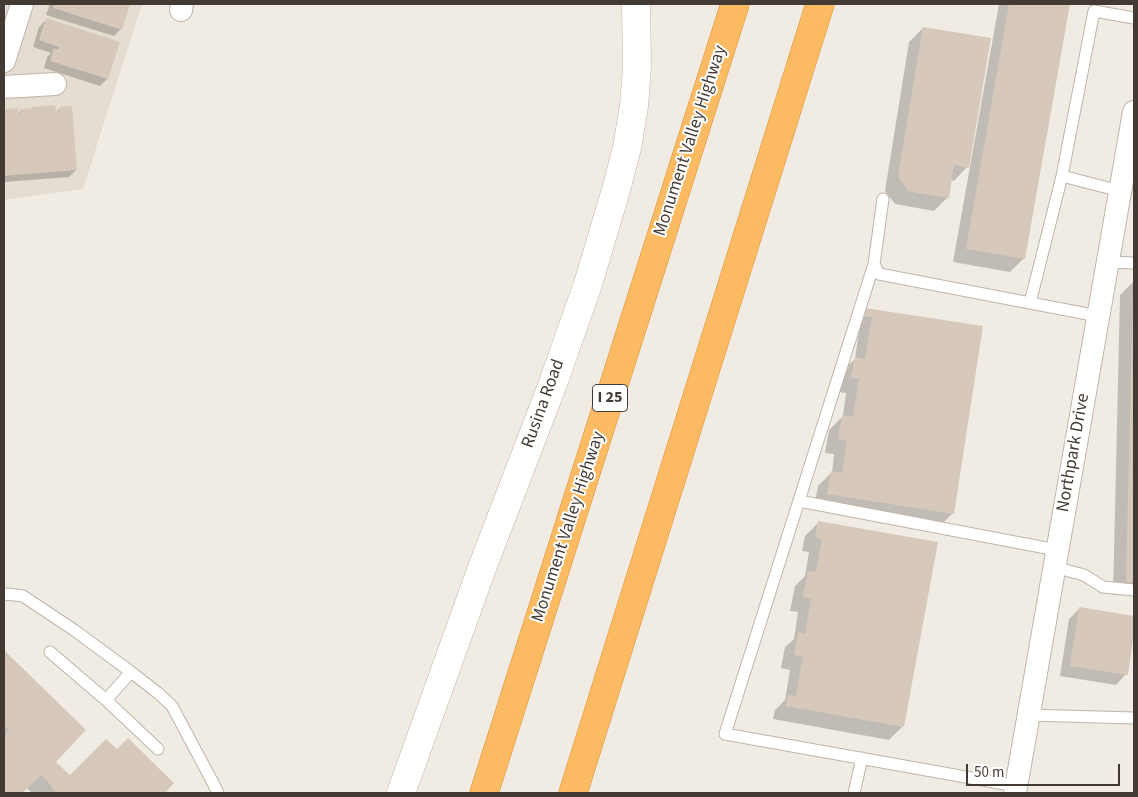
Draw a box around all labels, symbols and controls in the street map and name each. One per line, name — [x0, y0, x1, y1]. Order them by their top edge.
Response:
street label: Monument Valley Highway — [650, 43, 732, 239]
street label: Rusina Road — [518, 357, 570, 451]
road number: I 25 — [592, 384, 628, 412]
street label: Northpark Drive — [1053, 392, 1095, 514]
street label: Monument Valley Highway — [528, 429, 610, 625]
scale bar — [968, 754, 1122, 786]
text: 50 m — [974, 762, 1004, 783]

